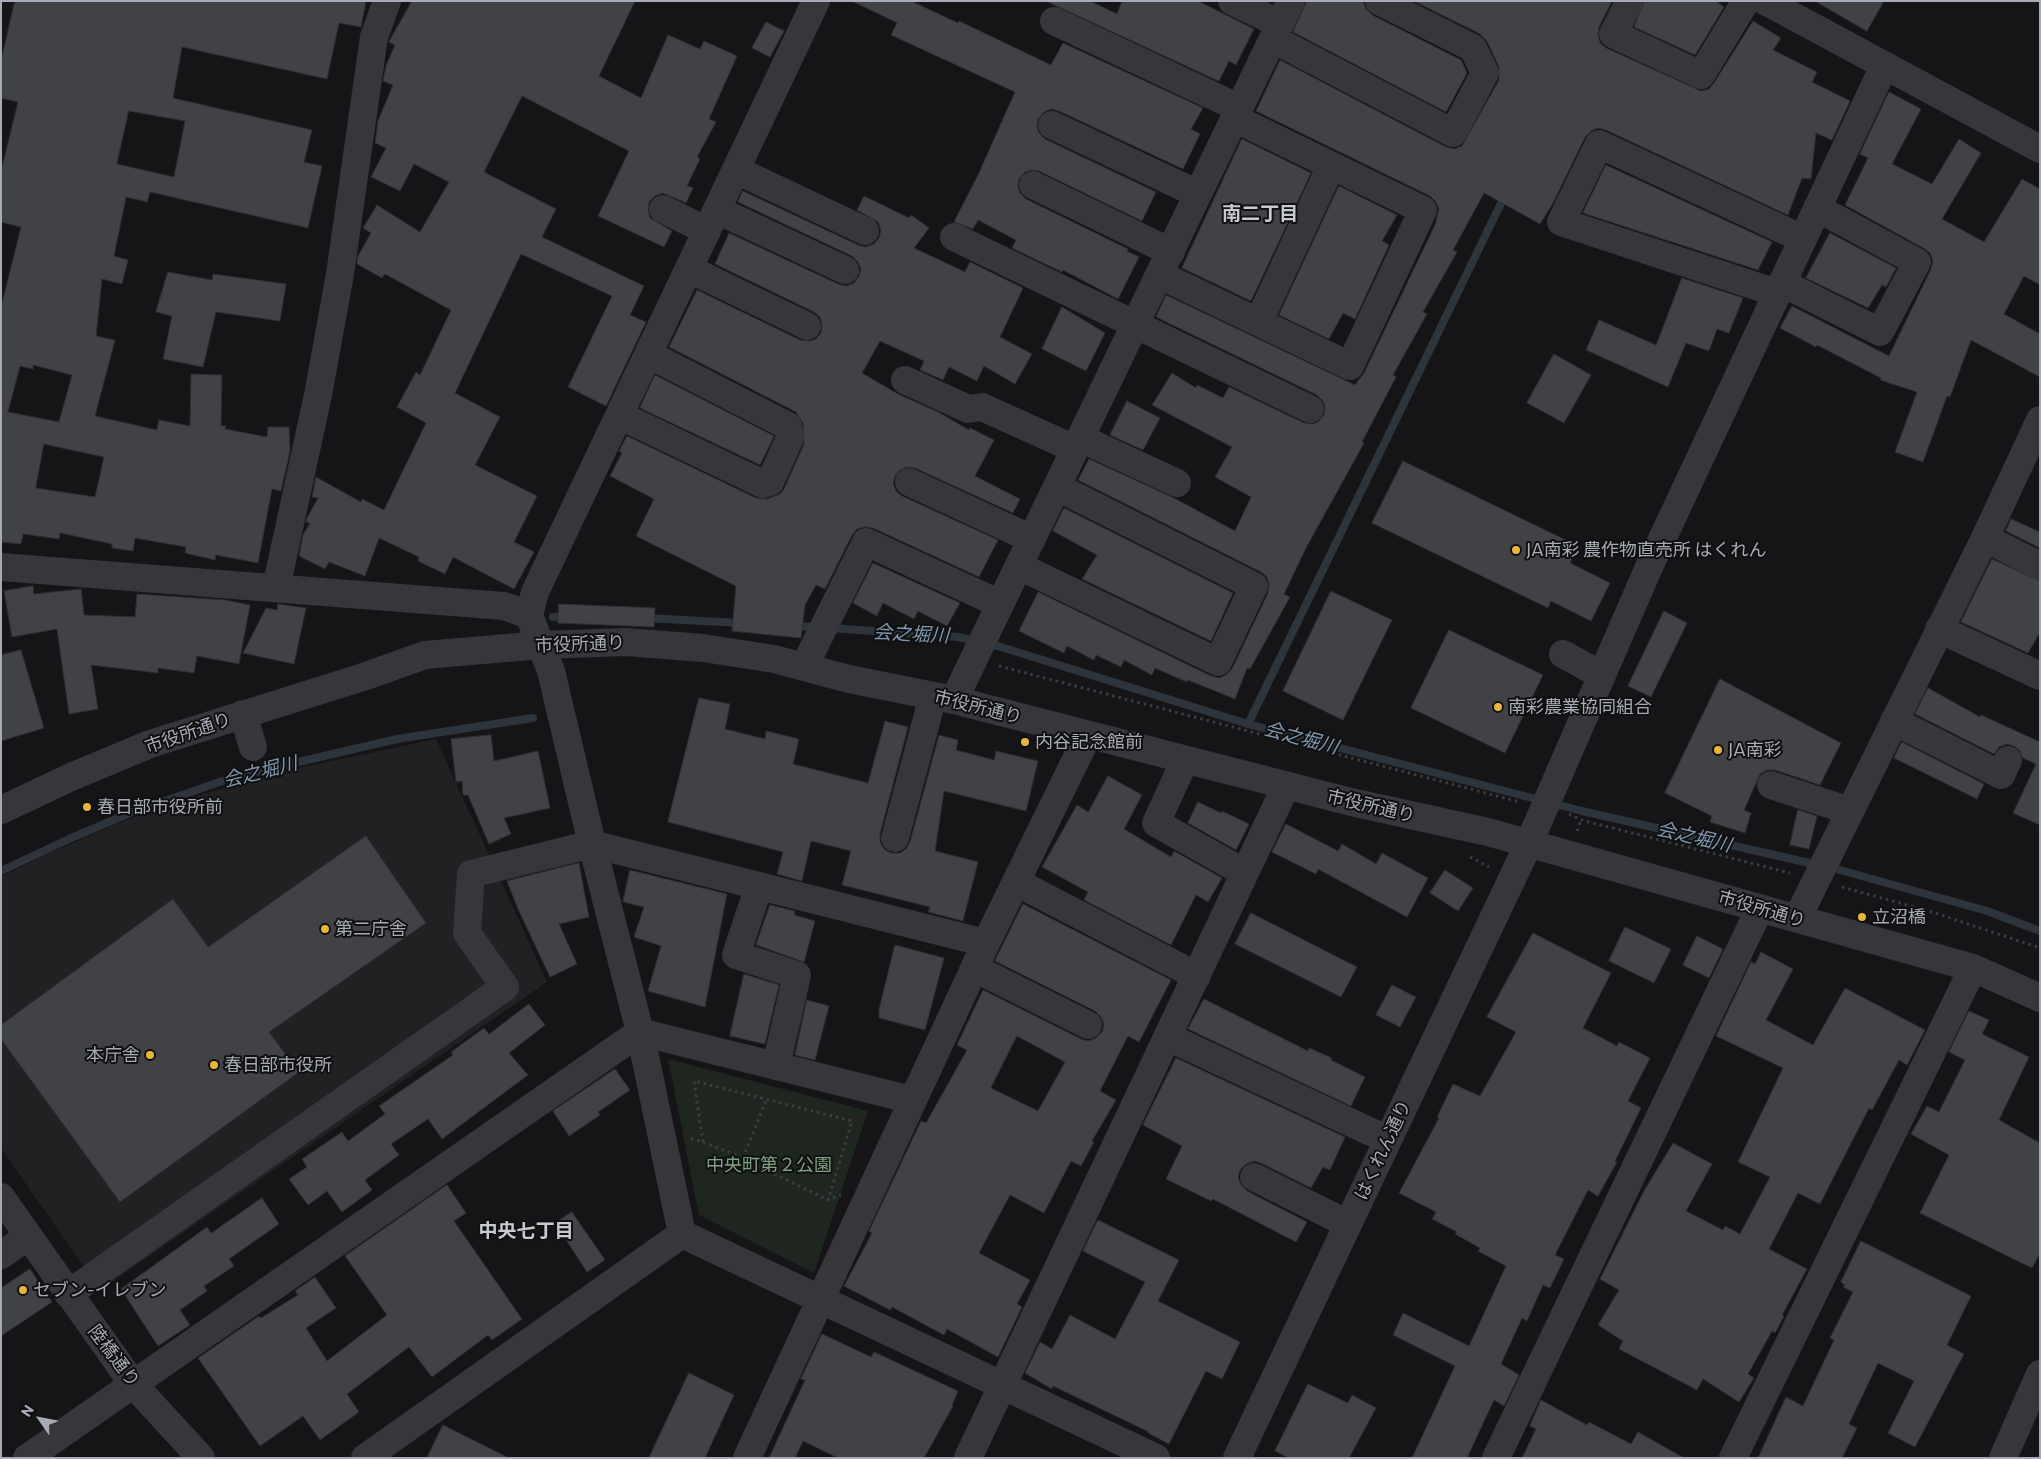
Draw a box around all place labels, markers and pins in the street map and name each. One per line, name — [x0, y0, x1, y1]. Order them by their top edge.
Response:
place label: JA南彩 農作物直売所 はくれん — [1526, 539, 1767, 561]
marker: JA南彩 農作物直売所 はくれん — [1510, 544, 1522, 556]
place label: 南彩農業協同組合 — [1508, 696, 1652, 718]
marker: 南彩農業協同組合 — [1492, 701, 1504, 713]
place label: 内谷記念館前 — [1035, 731, 1143, 753]
marker: 内谷記念館前 — [1019, 736, 1031, 748]
place label: JA南彩 — [1728, 739, 1782, 761]
marker: JA南彩 — [1712, 744, 1724, 756]
place label: 春日部市役所前 — [97, 796, 223, 818]
marker: 春日部市役所前 — [81, 801, 93, 813]
place label: 立沼橋 — [1872, 906, 1926, 928]
marker: 立沼橋 — [1856, 911, 1868, 923]
place label: 第二庁舎 — [335, 918, 407, 940]
marker: 第二庁舎 — [319, 923, 331, 935]
place label: 本庁舎 — [86, 1044, 140, 1066]
marker: 本庁舎 — [144, 1049, 156, 1061]
place label: 春日部市役所 — [224, 1054, 332, 1076]
marker: 春日部市役所 — [208, 1059, 220, 1071]
place label: セブン-イレブン — [33, 1279, 167, 1301]
marker: セブン-イレブン — [17, 1284, 29, 1296]

